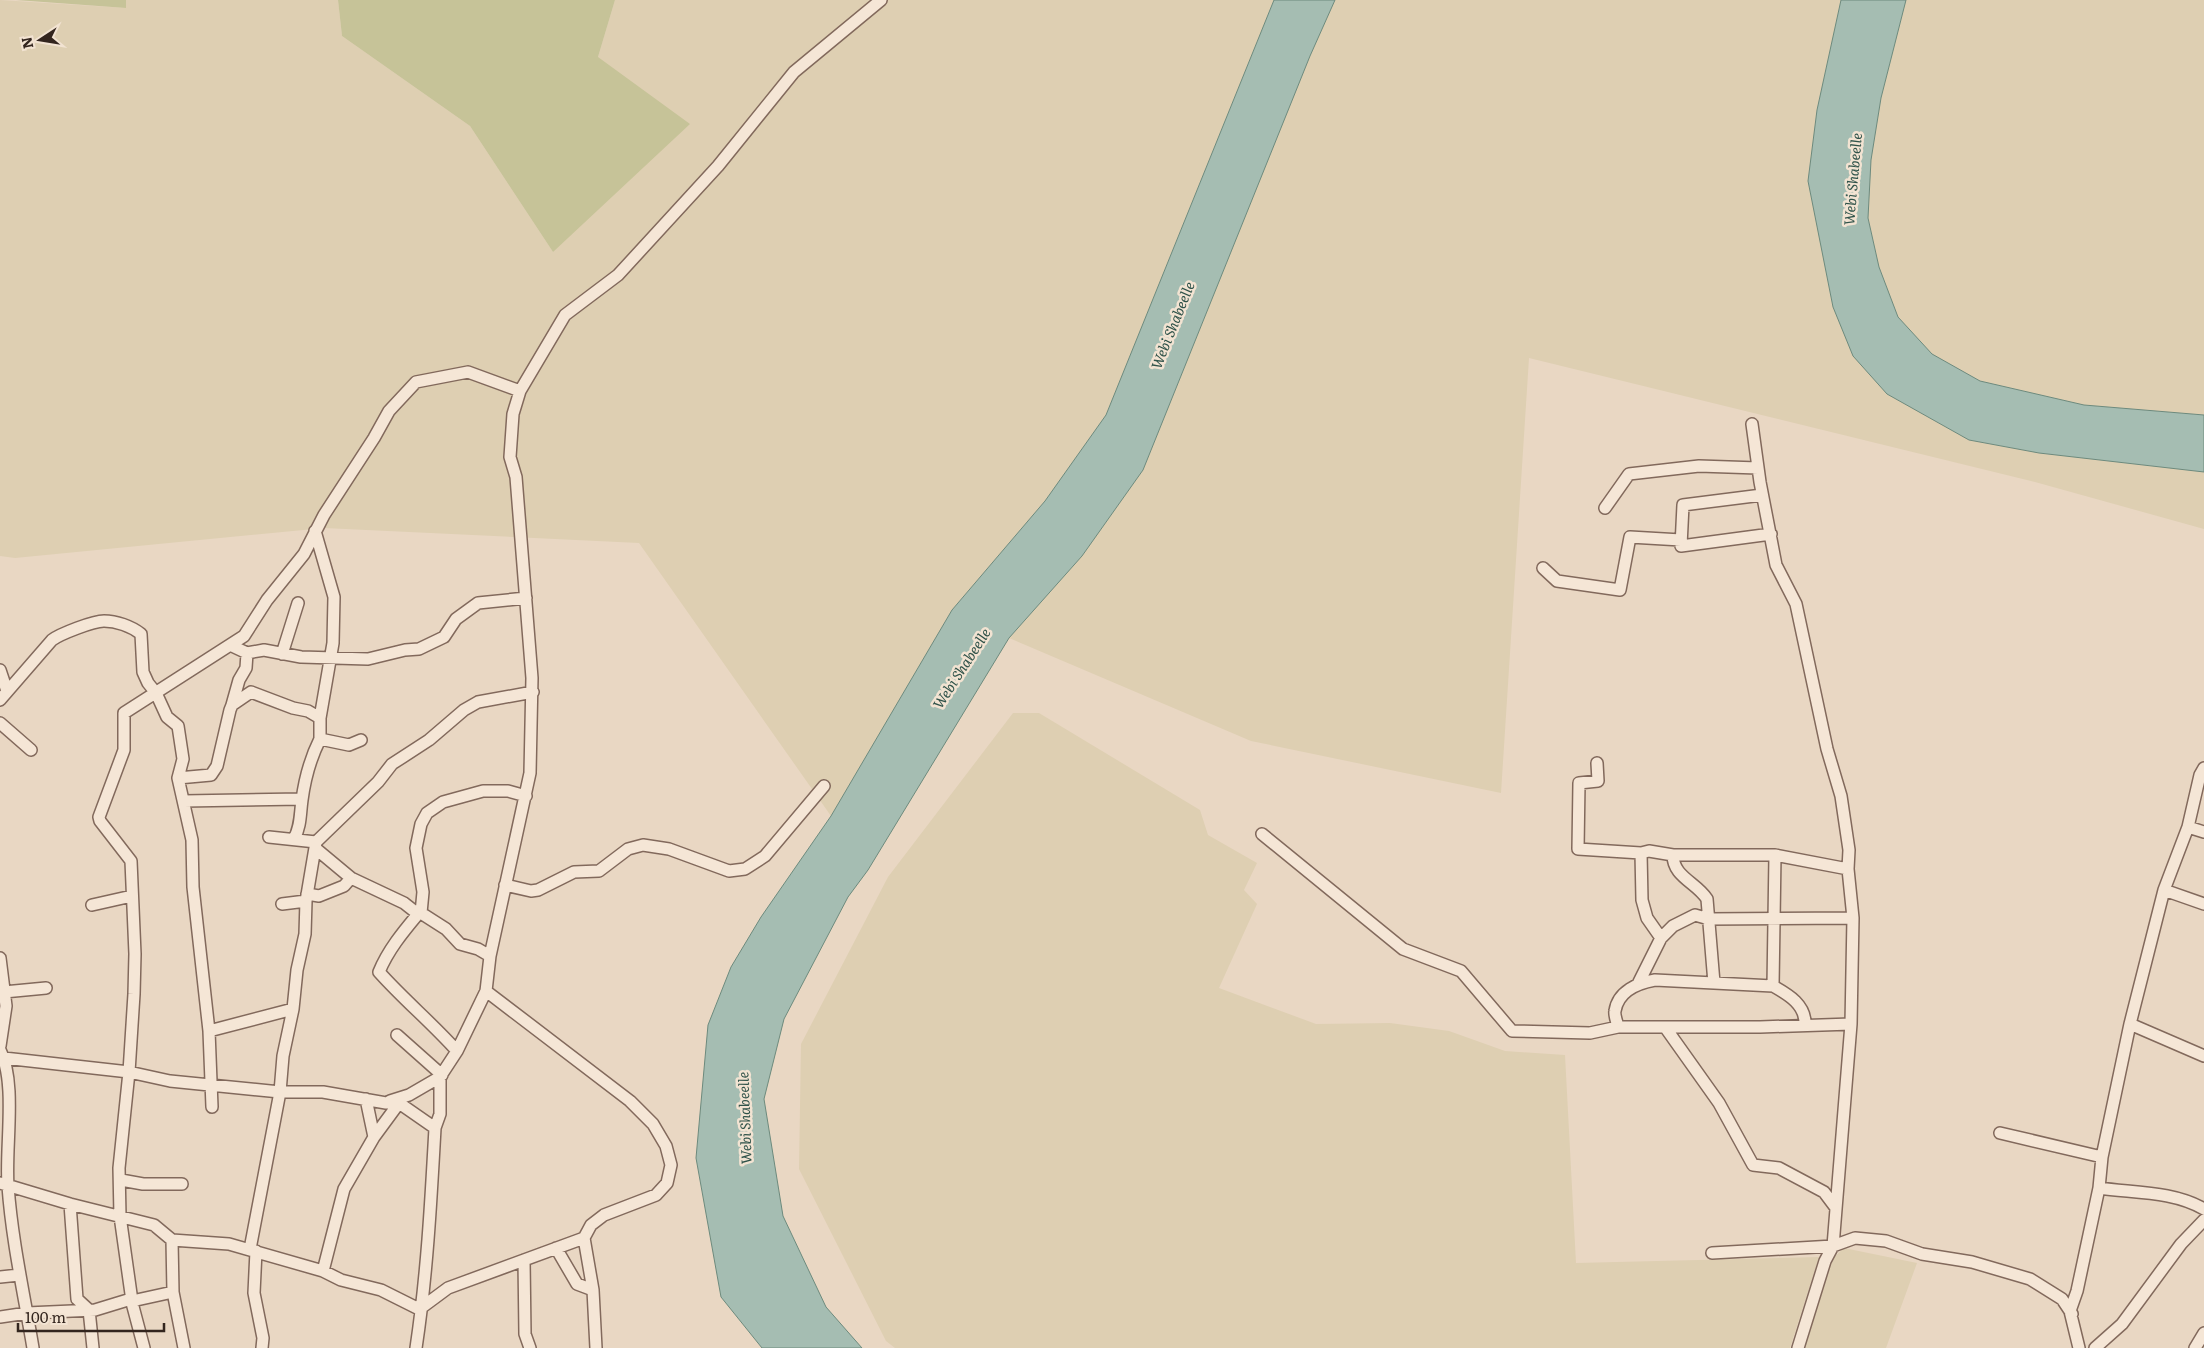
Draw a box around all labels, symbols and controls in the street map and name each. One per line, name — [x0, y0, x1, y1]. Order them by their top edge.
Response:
north arrow — [15, 15, 65, 65]
text: N — [15, 35, 37, 51]
water label: Webi Shabeelle — [1838, 132, 1866, 226]
water label: Webi Shabeelle — [1145, 278, 1199, 372]
water label: Webi Shabeelle — [927, 623, 995, 712]
water label: Webi Shabeelle — [732, 1071, 756, 1165]
scale bar — [18, 1300, 164, 1332]
text: 100 m — [25, 1305, 66, 1328]

